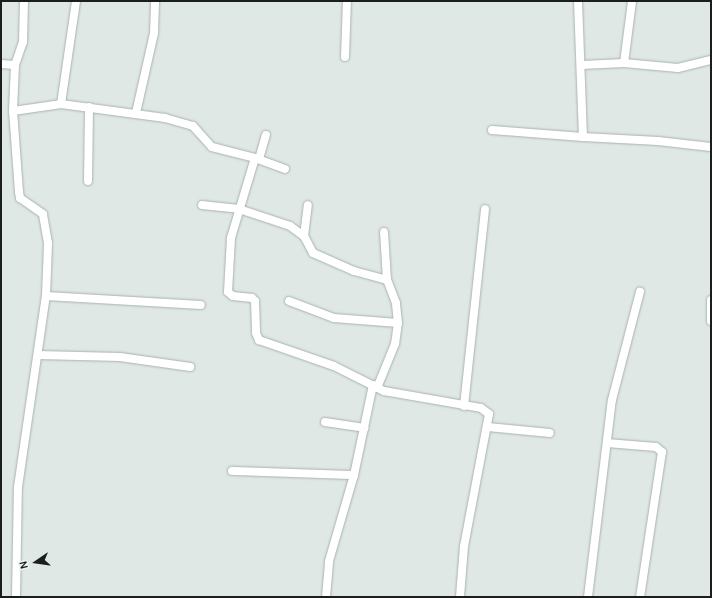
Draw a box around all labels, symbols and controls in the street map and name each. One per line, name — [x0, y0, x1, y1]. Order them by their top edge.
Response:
north arrow — [16, 542, 56, 582]
text: N — [17, 560, 31, 570]

